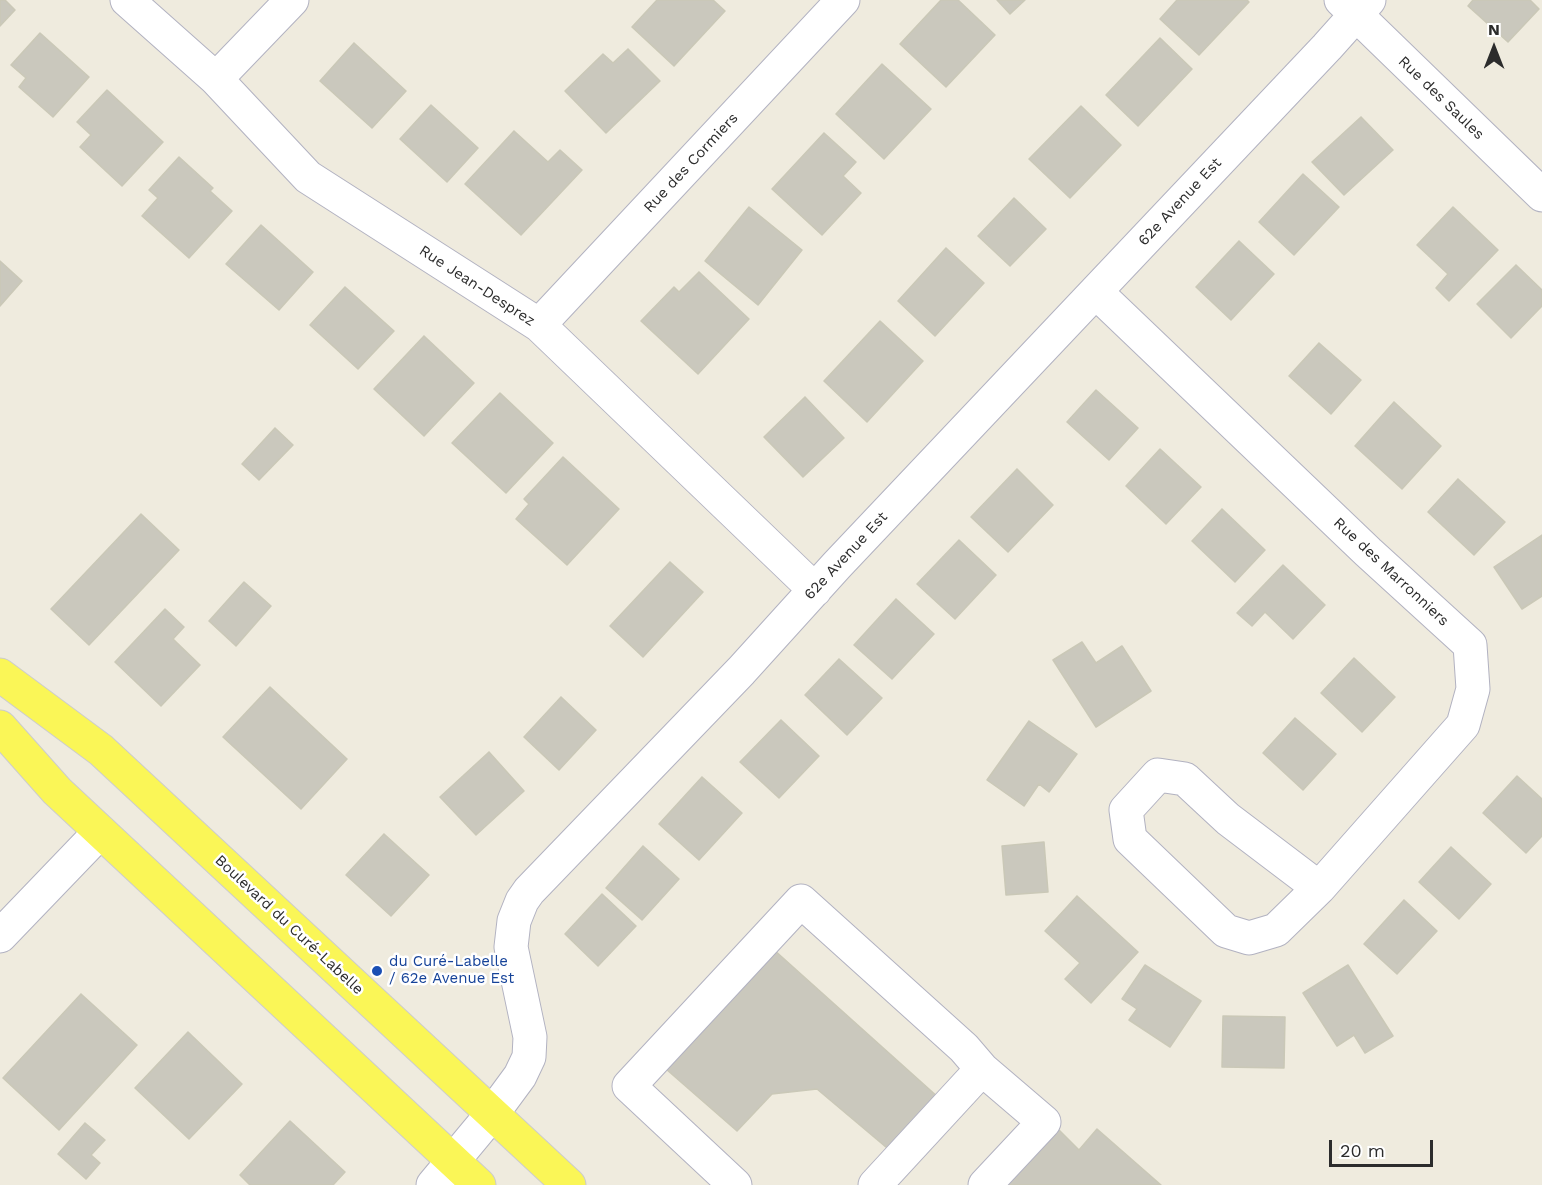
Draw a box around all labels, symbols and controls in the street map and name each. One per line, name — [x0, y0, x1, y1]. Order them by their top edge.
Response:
north arrow — [1464, 18, 1524, 78]
text: N — [1488, 20, 1500, 39]
street label: Rue des Saules — [1394, 53, 1488, 143]
street label: Rue des Cormiers — [640, 109, 742, 217]
street label: 62e Avenue Est — [1135, 154, 1225, 250]
street label: Rue Jean-Desprez — [416, 242, 538, 330]
street label: 62e Avenue Est — [801, 508, 891, 604]
street label: Rue des Marronniers — [1330, 514, 1452, 630]
street label: Boulevard du Curé-Labelle — [211, 851, 367, 999]
place label: du Curé-Labelle / 62e Avenue Est — [389, 953, 514, 988]
marker: du Curé-Labelle / 62e Avenue Est — [370, 964, 384, 978]
scale bar — [1332, 1128, 1436, 1166]
text: 20 m — [1340, 1140, 1385, 1161]

